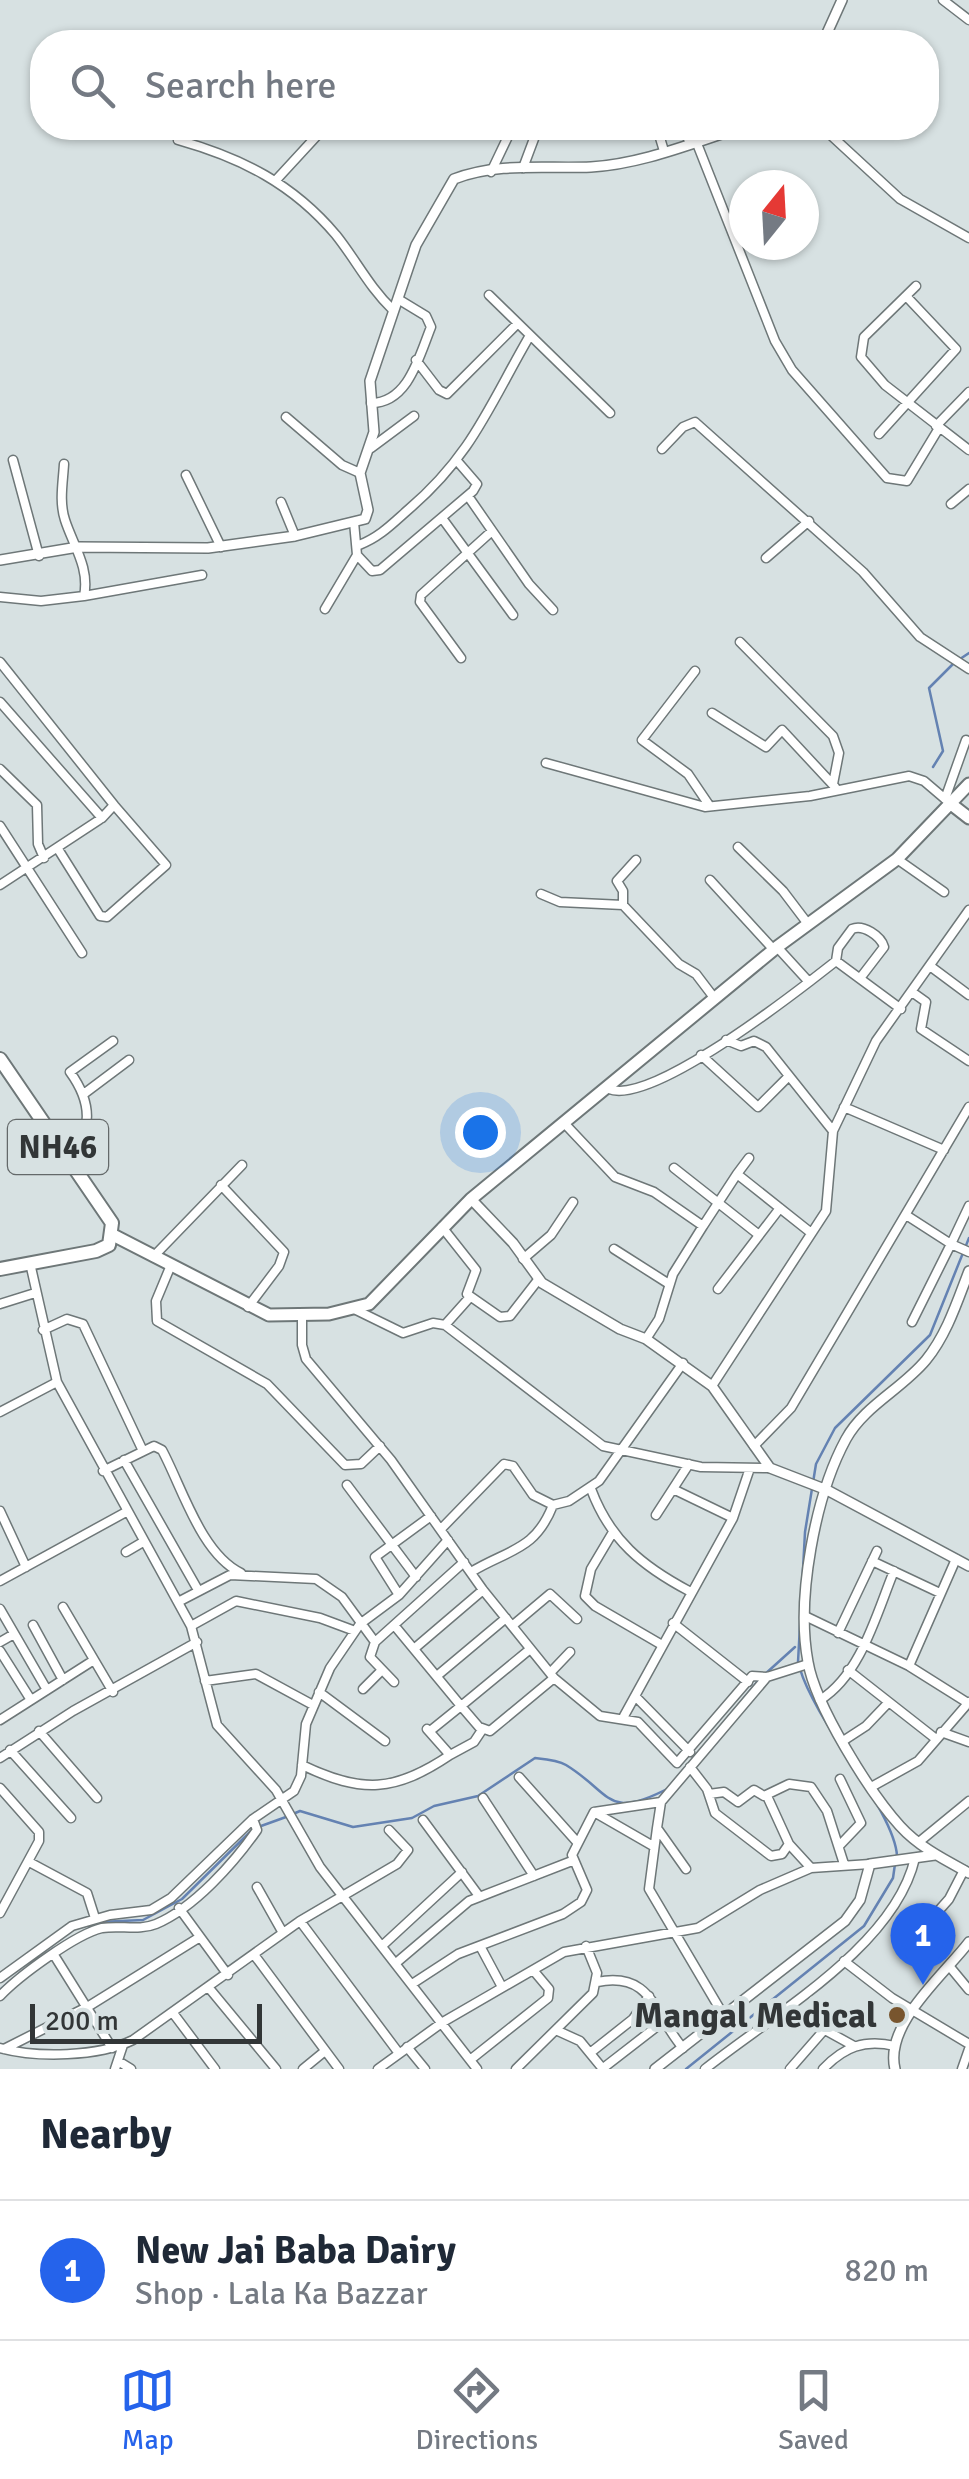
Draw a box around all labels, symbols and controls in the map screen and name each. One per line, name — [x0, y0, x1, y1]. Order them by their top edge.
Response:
search box — [30, 30, 939, 140]
icon: search — [65, 58, 120, 113]
text: Search here — [145, 62, 337, 109]
north arrow — [729, 170, 819, 260]
your location — [455, 1107, 506, 1158]
road number: NH46 — [8, 1120, 108, 1174]
pin: 1 — [890, 1902, 956, 1985]
place label: Mangal Medical — [634, 1994, 877, 2037]
scale bar — [30, 1999, 262, 2044]
text: 200 m — [45, 2004, 119, 2038]
marker: Mangal Medical — [886, 2004, 908, 2026]
text: Nearby — [40, 2109, 172, 2160]
text: New Jai Baba Dairy — [135, 2227, 456, 2274]
text: 1 — [64, 2251, 81, 2290]
text: 820 m — [845, 2251, 929, 2290]
text: Shop · Lala Ka Bazzar — [135, 2274, 427, 2313]
tab: Map — [120, 2363, 175, 2457]
tab: Directions — [416, 2363, 538, 2457]
tab: Saved — [778, 2363, 849, 2457]

